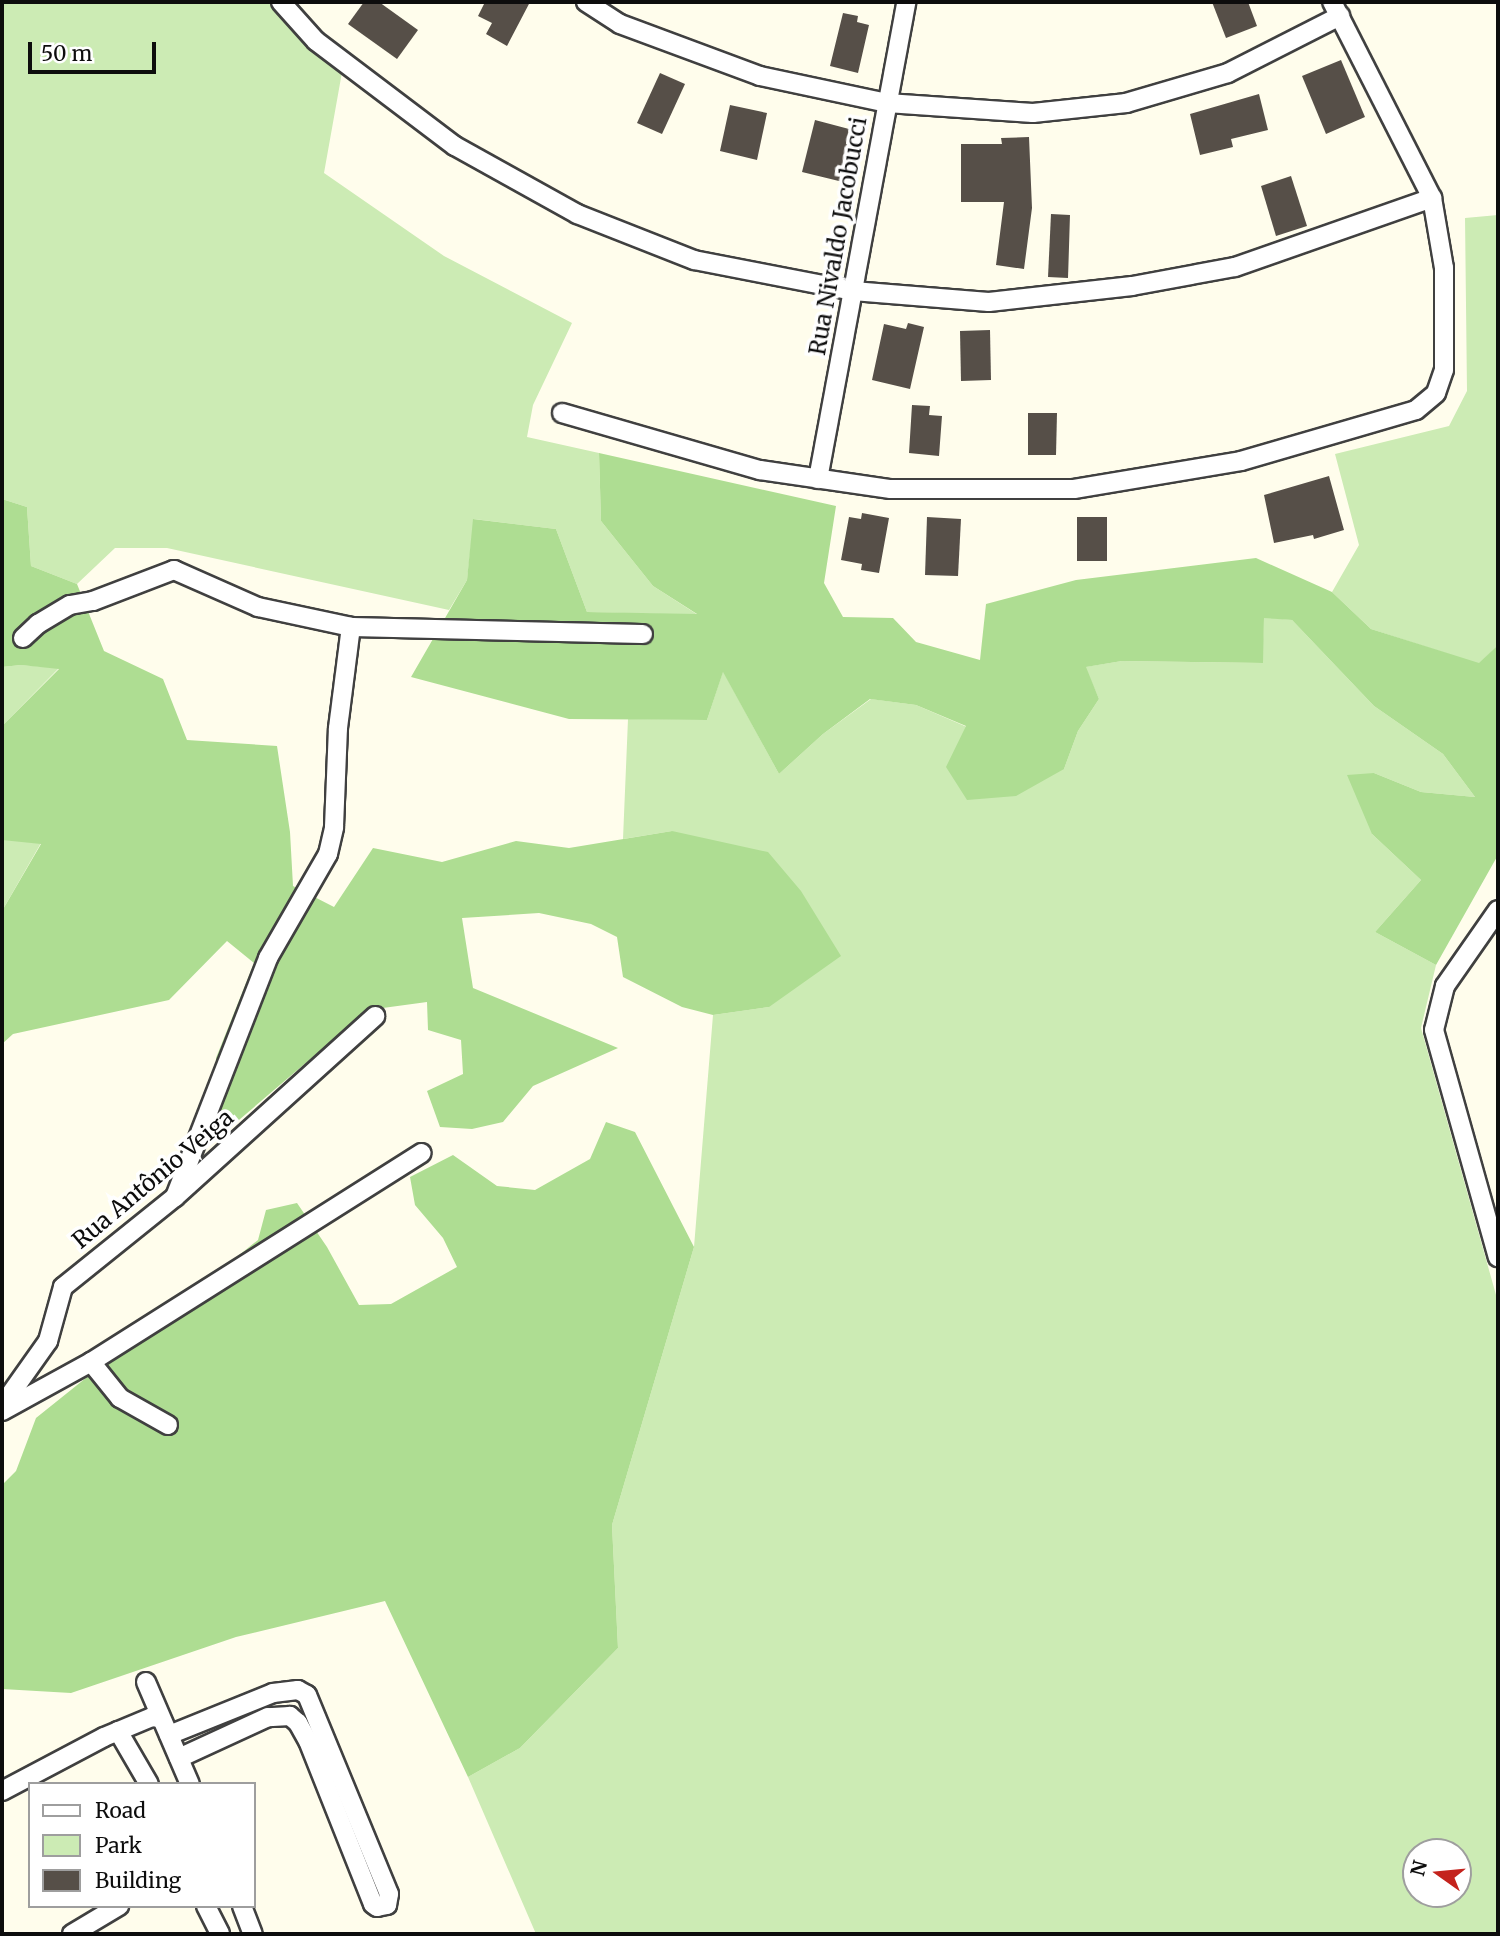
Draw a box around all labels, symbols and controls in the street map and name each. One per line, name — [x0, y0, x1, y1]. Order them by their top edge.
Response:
scale bar — [32, 28, 159, 72]
text: 50 m — [41, 40, 92, 67]
street label: Rua Nivaldo Jacobucci — [803, 115, 873, 357]
street label: Rua Antônio Veiga — [67, 1104, 239, 1254]
legend — [28, 1782, 256, 1908]
text: Road — [95, 1797, 146, 1824]
text: Park — [95, 1832, 142, 1859]
north arrow — [1402, 1838, 1472, 1908]
text: N — [1405, 1858, 1432, 1878]
text: Building — [95, 1867, 181, 1894]

